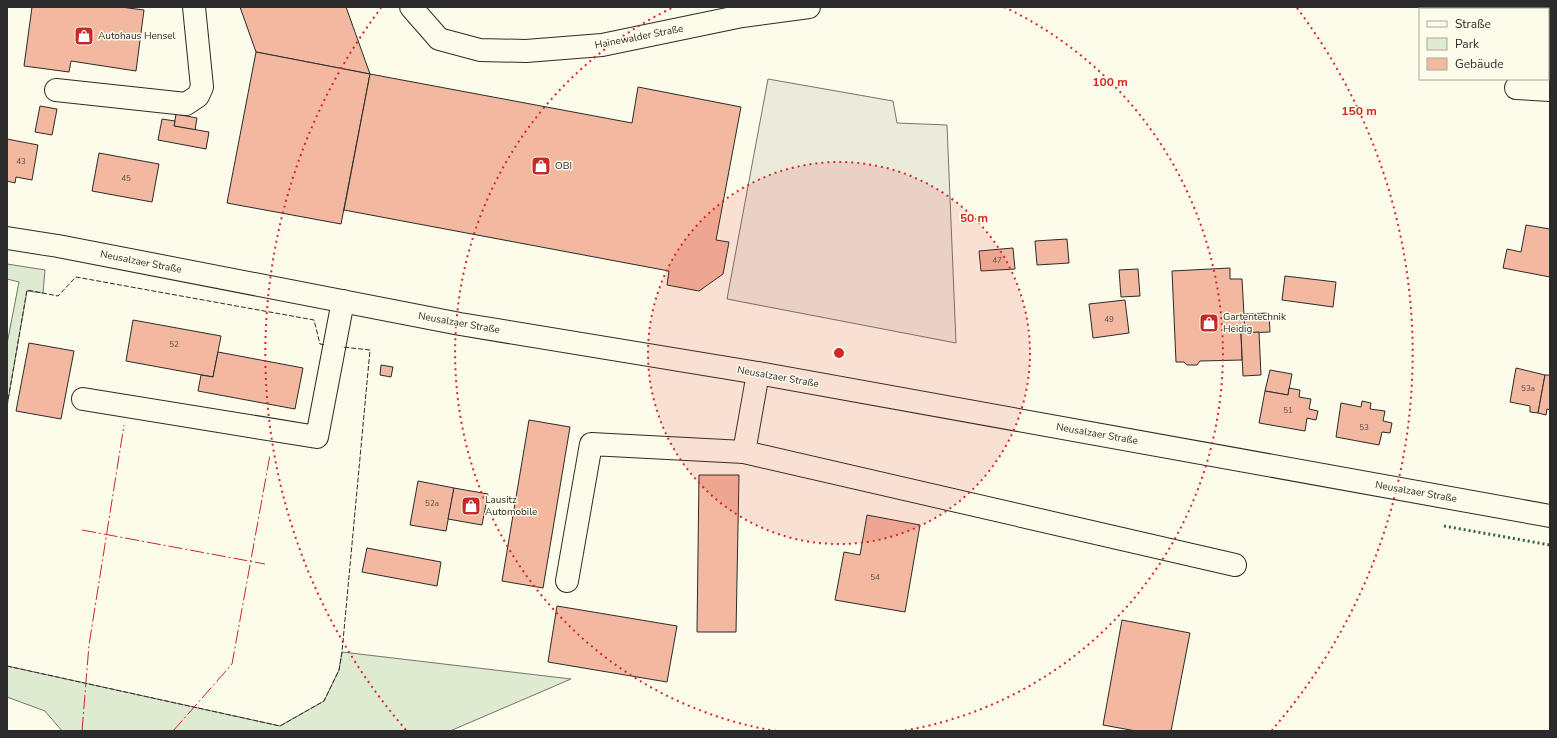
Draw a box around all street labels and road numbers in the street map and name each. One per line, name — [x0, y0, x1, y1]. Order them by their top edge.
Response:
street label: Hainewalder Straße — [594, 22, 684, 52]
street label: Neusalzaer Straße — [99, 247, 183, 277]
street label: Neusalzaer Straße — [417, 309, 501, 337]
street label: Neusalzaer Straße — [736, 363, 820, 391]
street label: Neusalzaer Straße — [1055, 420, 1139, 448]
street label: Neusalzaer Straße — [1374, 478, 1458, 506]

